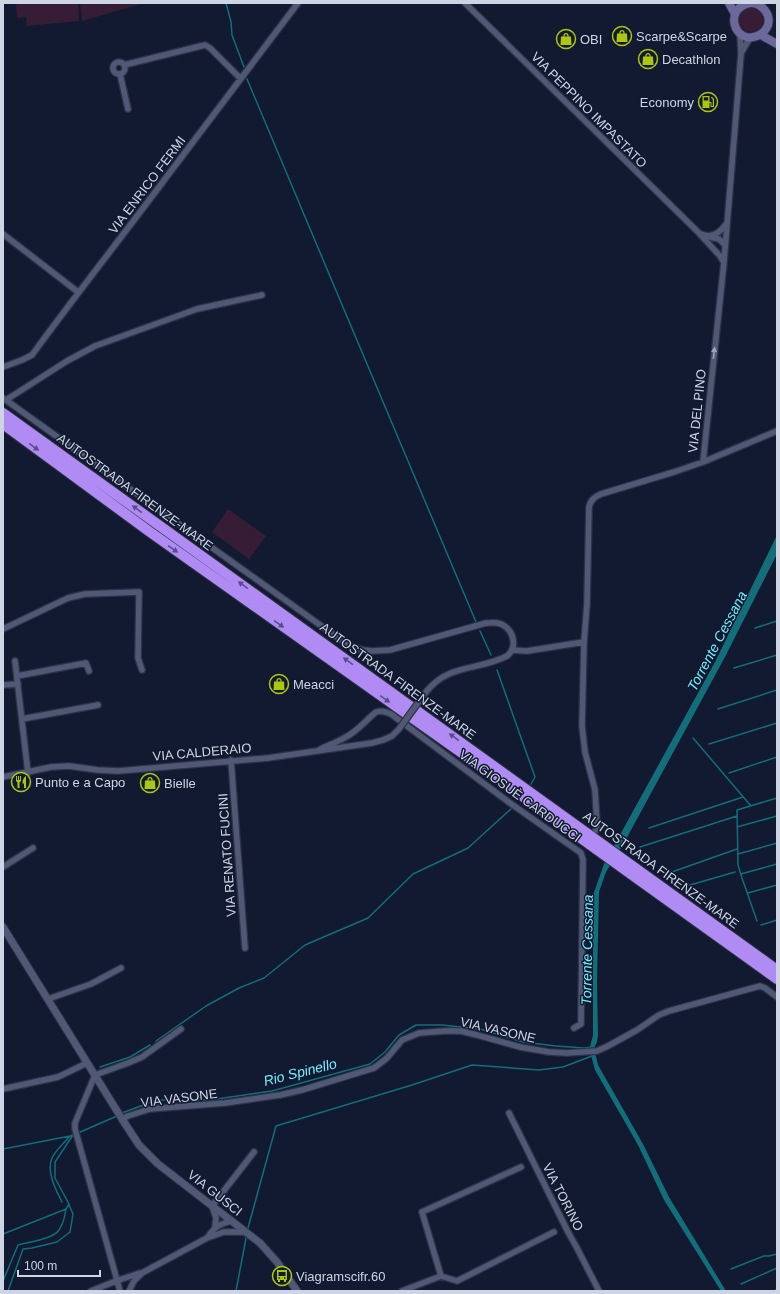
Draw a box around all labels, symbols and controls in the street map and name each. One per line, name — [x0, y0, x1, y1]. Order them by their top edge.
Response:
shop icon: Scarpe&Scarpe — [611, 25, 633, 47]
shop icon: OBI — [555, 28, 577, 50]
place label: Scarpe&Scarpe — [636, 29, 727, 44]
place label: OBI — [580, 32, 602, 47]
shop icon: Decathlon — [637, 48, 659, 70]
street label: VIA PEPPINO IMPASTATO — [528, 49, 650, 171]
place label: Decathlon — [662, 52, 721, 67]
fuel station icon: Economy — [697, 91, 719, 113]
place label: Economy — [640, 95, 694, 110]
street label: VIA ENRICO FERMI — [105, 133, 189, 237]
one-way arrow — [711, 347, 718, 359]
street label: VIA DEL PINO — [685, 368, 709, 454]
street label: AUTOSTRADA FIRENZE-MARE — [54, 430, 216, 554]
one-way arrow — [29, 443, 40, 451]
one-way arrow — [132, 505, 142, 513]
one-way arrow — [168, 545, 179, 553]
one-way arrow — [237, 581, 248, 589]
water label: Torrente Cessana — [684, 588, 750, 694]
street label: AUTOSTRADA FIRENZE-MARE — [317, 619, 479, 743]
one-way arrow — [274, 620, 285, 628]
one-way arrow — [343, 657, 353, 665]
shop icon: Meacci — [268, 673, 290, 695]
place label: Meacci — [293, 677, 334, 692]
one-way arrow — [380, 695, 391, 703]
one-way arrow — [448, 733, 459, 741]
street label: VIA CALDERAIO — [152, 740, 252, 764]
street label: VIA GIOSUÈ CARDUCCI — [456, 747, 584, 845]
restaurant icon: Punto e a Capo — [10, 771, 32, 793]
shop icon: Bielle — [139, 772, 161, 794]
place label: Punto e a Capo — [35, 775, 125, 790]
place label: Bielle — [164, 776, 196, 791]
street label: VIA RENATO FUCINI — [215, 793, 239, 917]
street label: AUTOSTRADA FIRENZE-MARE — [580, 808, 742, 932]
water label: Torrente Cessana — [578, 894, 596, 1006]
street label: VIA VASONE — [459, 1014, 538, 1046]
water label: Rio Spinello — [262, 1055, 338, 1089]
street label: VIA VASONE — [140, 1086, 218, 1110]
street label: VIA TORINO — [540, 1161, 586, 1233]
street label: VIA GUSCI — [185, 1167, 245, 1219]
scale bar — [18, 1252, 100, 1278]
text: 100 m — [24, 1259, 57, 1273]
bus stop icon: Viagramscifr.60 — [271, 1265, 293, 1287]
place label: Viagramscifr.60 — [296, 1269, 385, 1284]

